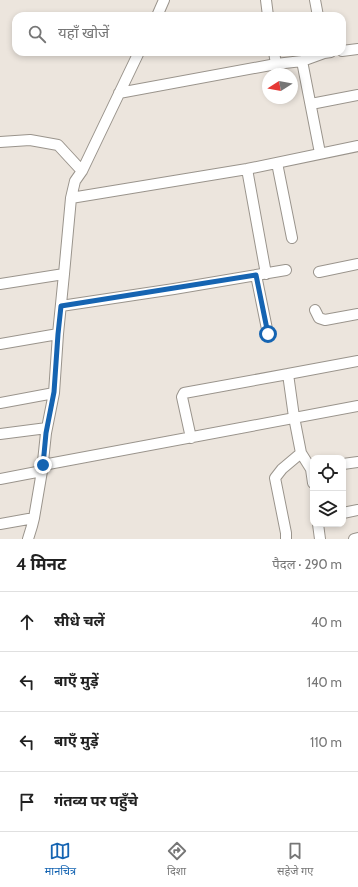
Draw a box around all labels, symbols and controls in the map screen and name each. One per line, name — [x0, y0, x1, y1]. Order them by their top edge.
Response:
search box — [12, 12, 346, 56]
icon: search — [26, 23, 48, 45]
text: यहाँ खोजें — [58, 24, 109, 42]
north arrow — [262, 68, 298, 104]
route start — [259, 325, 277, 343]
map controls — [310, 455, 346, 527]
button: locate — [310, 455, 346, 491]
route end — [34, 456, 52, 474]
button: layers — [310, 491, 346, 527]
text: 4 मिनट — [16, 554, 66, 574]
text: पैदल · 290 m — [272, 556, 342, 572]
icon: ahead — [16, 611, 38, 633]
text: सीधे चलें — [54, 612, 105, 630]
text: 40 m — [311, 614, 342, 630]
icon: left — [16, 671, 38, 693]
text: बाएँ मुड़ें — [54, 672, 99, 690]
text: 140 m — [307, 674, 342, 690]
icon: left — [16, 731, 38, 753]
text: बाएँ मुड़ें — [54, 732, 99, 750]
text: 110 m — [310, 734, 342, 750]
icon: arrive — [16, 791, 38, 813]
text: गंतव्य पर पहुँचे — [54, 792, 138, 810]
tab: मानचित्र — [45, 840, 76, 879]
tab: दिशा — [166, 840, 188, 879]
tab: सहेजे गए — [277, 840, 313, 879]

